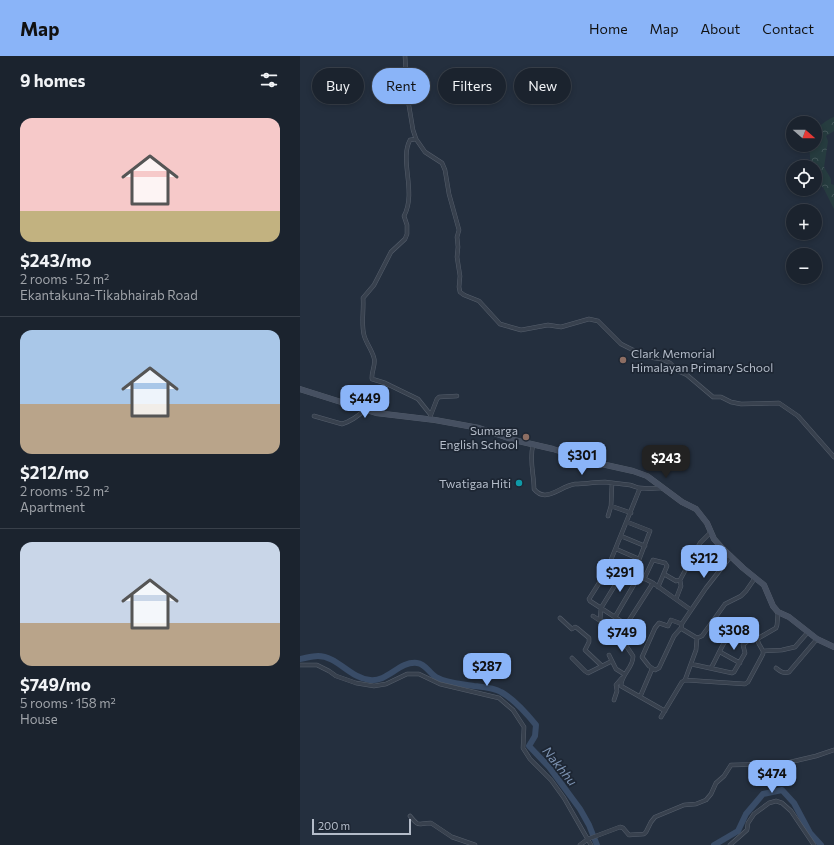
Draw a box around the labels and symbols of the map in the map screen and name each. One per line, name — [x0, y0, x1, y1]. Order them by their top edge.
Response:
north arrow — [786, 116, 822, 152]
place label: Clark Memorial Himalayan Primary School — [631, 346, 773, 374]
marker: Clark Memorial Himalayan Primary School — [618, 355, 628, 365]
pin: $449 — [341, 385, 389, 419]
place label: Sumarga English School — [439, 423, 518, 451]
marker: Sumarga English School — [521, 432, 531, 442]
pin: $301 — [558, 442, 606, 476]
pin: $243 — [642, 445, 690, 479]
place label: Twatigaa Hiti — [439, 476, 511, 490]
marker: Twatigaa Hiti — [514, 478, 524, 488]
pin: $212 — [680, 545, 728, 579]
pin: $291 — [596, 559, 644, 593]
pin: $308 — [710, 617, 758, 651]
pin: $749 — [598, 619, 646, 653]
pin: $287 — [463, 653, 511, 687]
water label: Nakhhu — [539, 743, 581, 789]
pin: $474 — [748, 760, 796, 794]
scale bar — [312, 817, 411, 836]

